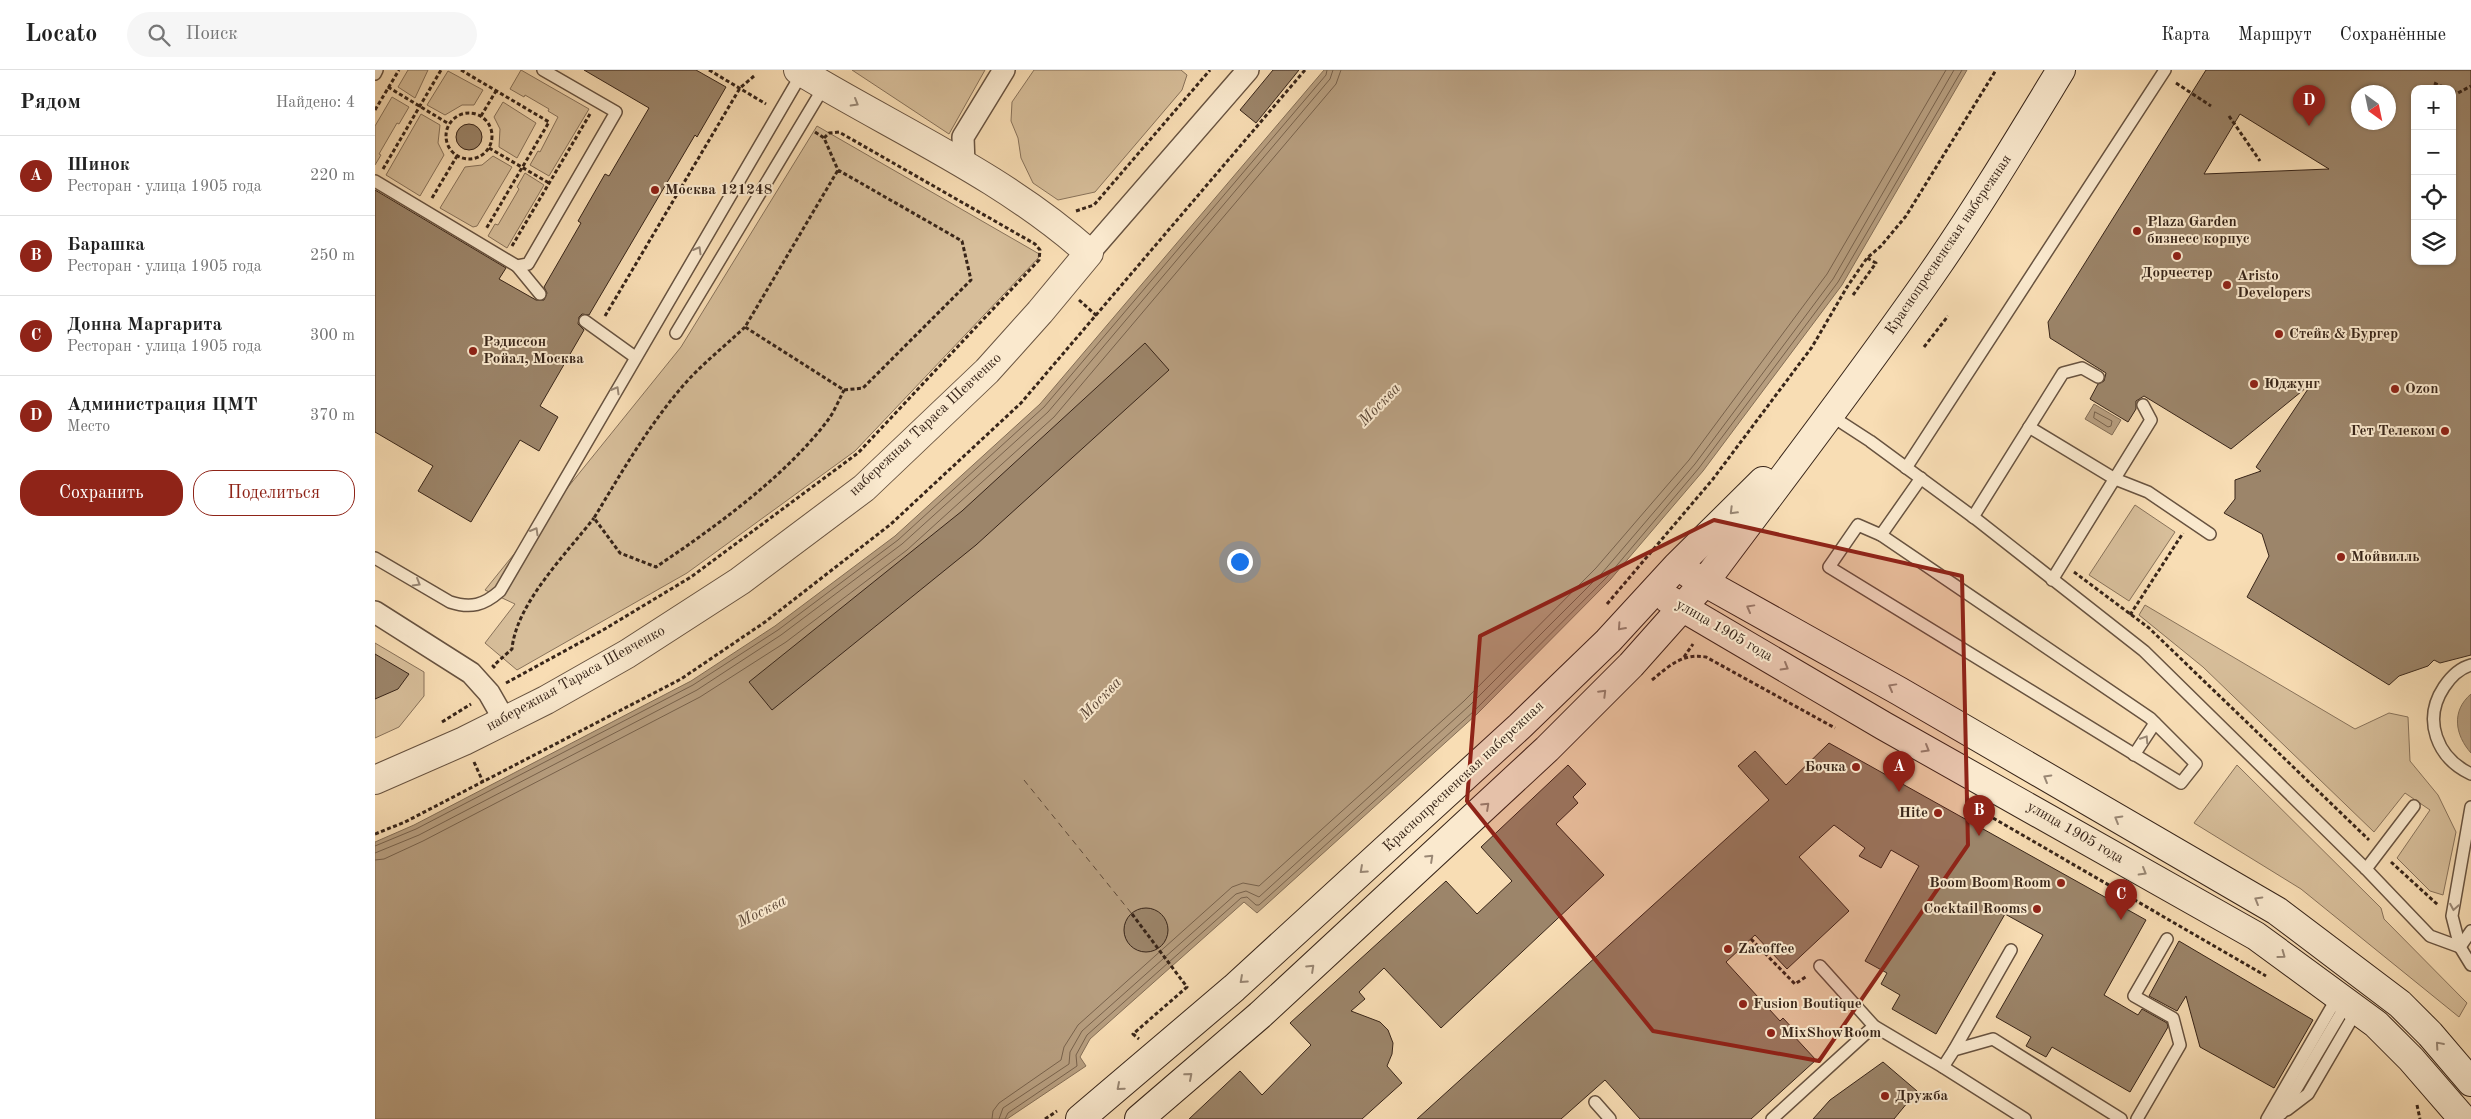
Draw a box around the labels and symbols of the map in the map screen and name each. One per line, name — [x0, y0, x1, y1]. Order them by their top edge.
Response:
pin: D — [2293, 85, 2325, 126]
north arrow — [2351, 85, 2396, 130]
one-way arrow — [850, 96, 859, 106]
street label: Краснопресненская набережная — [1883, 152, 2015, 338]
place label: Москва 121248 — [665, 183, 773, 198]
marker: Москва 121248 — [649, 184, 661, 196]
place label: Plaza Garden бизнесс корпус — [2147, 215, 2250, 247]
marker: Plaza Garden бизнесс корпус — [2131, 225, 2143, 237]
one-way arrow — [692, 247, 702, 256]
marker: Дорчестер — [2171, 250, 2183, 262]
place label: Дорчестер — [2141, 266, 2213, 281]
place label: Aristo Developers — [2237, 269, 2310, 301]
marker: Aristo Developers — [2221, 279, 2233, 291]
place label: Стейк & Бургер — [2289, 327, 2398, 342]
marker: Стейк & Бургер — [2273, 328, 2285, 340]
place label: Рэдиссон Ройал, Москва — [483, 335, 584, 367]
marker: Рэдиссон Ройал, Москва — [467, 345, 479, 357]
street label: набережная Тараса Шевченко — [847, 351, 1005, 499]
place label: Юджунг — [2264, 377, 2320, 392]
marker: Юджунг — [2248, 378, 2260, 390]
water label: Москва — [1355, 380, 1404, 430]
place label: Ozon — [2405, 382, 2438, 397]
marker: Ozon — [2389, 383, 2401, 395]
one-way arrow — [609, 387, 619, 396]
place label: Гет Телеком — [2350, 424, 2435, 439]
marker: Гет Телеком — [2439, 425, 2451, 437]
one-way arrow — [1729, 505, 1738, 514]
one-way arrow — [528, 527, 538, 536]
your location — [1227, 549, 1253, 575]
place label: Мойвилль — [2351, 550, 2420, 565]
marker: Мойвилль — [2335, 551, 2347, 563]
one-way arrow — [412, 576, 421, 586]
street label: улица 1905 года — [1673, 597, 1776, 665]
one-way arrow — [1746, 605, 1755, 615]
one-way arrow — [1618, 621, 1627, 630]
street label: набережная Тараса Шевченко — [484, 623, 668, 735]
one-way arrow — [1780, 661, 1789, 671]
water label: Москва — [1076, 674, 1125, 724]
one-way arrow — [1888, 684, 1897, 694]
one-way arrow — [1597, 690, 1606, 699]
street label: Краснопресненская набережная — [1381, 699, 1547, 855]
one-way arrow — [2138, 736, 2148, 745]
one-way arrow — [1920, 743, 1929, 753]
pin: A — [1883, 751, 1915, 792]
place label: Бочка — [1804, 760, 1846, 775]
marker: Бочка — [1850, 761, 1862, 773]
one-way arrow — [2044, 774, 2053, 784]
pin: B — [1963, 795, 1995, 836]
street label: улица 1905 года — [2024, 799, 2127, 867]
one-way arrow — [1480, 803, 1489, 812]
place label: Hite — [1899, 806, 1928, 821]
marker: Hite — [1932, 807, 1944, 819]
one-way arrow — [2114, 815, 2123, 825]
one-way arrow — [1424, 855, 1433, 864]
one-way arrow — [1359, 864, 1368, 873]
one-way arrow — [2138, 866, 2147, 876]
place label: Boom Boom Room — [1929, 876, 2051, 891]
marker: Boom Boom Room — [2055, 877, 2067, 889]
pin: C — [2105, 879, 2137, 920]
water label: Москва — [734, 893, 789, 932]
one-way arrow — [2255, 897, 2264, 907]
place label: Cocktail Rooms — [1923, 902, 2027, 917]
marker: Cocktail Rooms — [2031, 903, 2043, 915]
one-way arrow — [2449, 903, 2459, 912]
place label: Zacoffee — [1738, 942, 1795, 957]
marker: Zacoffee — [1722, 943, 1734, 955]
one-way arrow — [2276, 950, 2285, 958]
one-way arrow — [1305, 965, 1314, 974]
one-way arrow — [1239, 974, 1248, 983]
place label: Fusion Boutique — [1753, 997, 1862, 1012]
marker: Fusion Boutique — [1737, 998, 1749, 1010]
place label: MixShowRoom — [1781, 1026, 1881, 1041]
marker: MixShowRoom — [1765, 1027, 1777, 1039]
one-way arrow — [2436, 1041, 2445, 1050]
one-way arrow — [1183, 1073, 1192, 1082]
one-way arrow — [1117, 1081, 1126, 1090]
place label: Дружба — [1895, 1089, 1949, 1104]
marker: Дружба — [1879, 1090, 1891, 1102]

